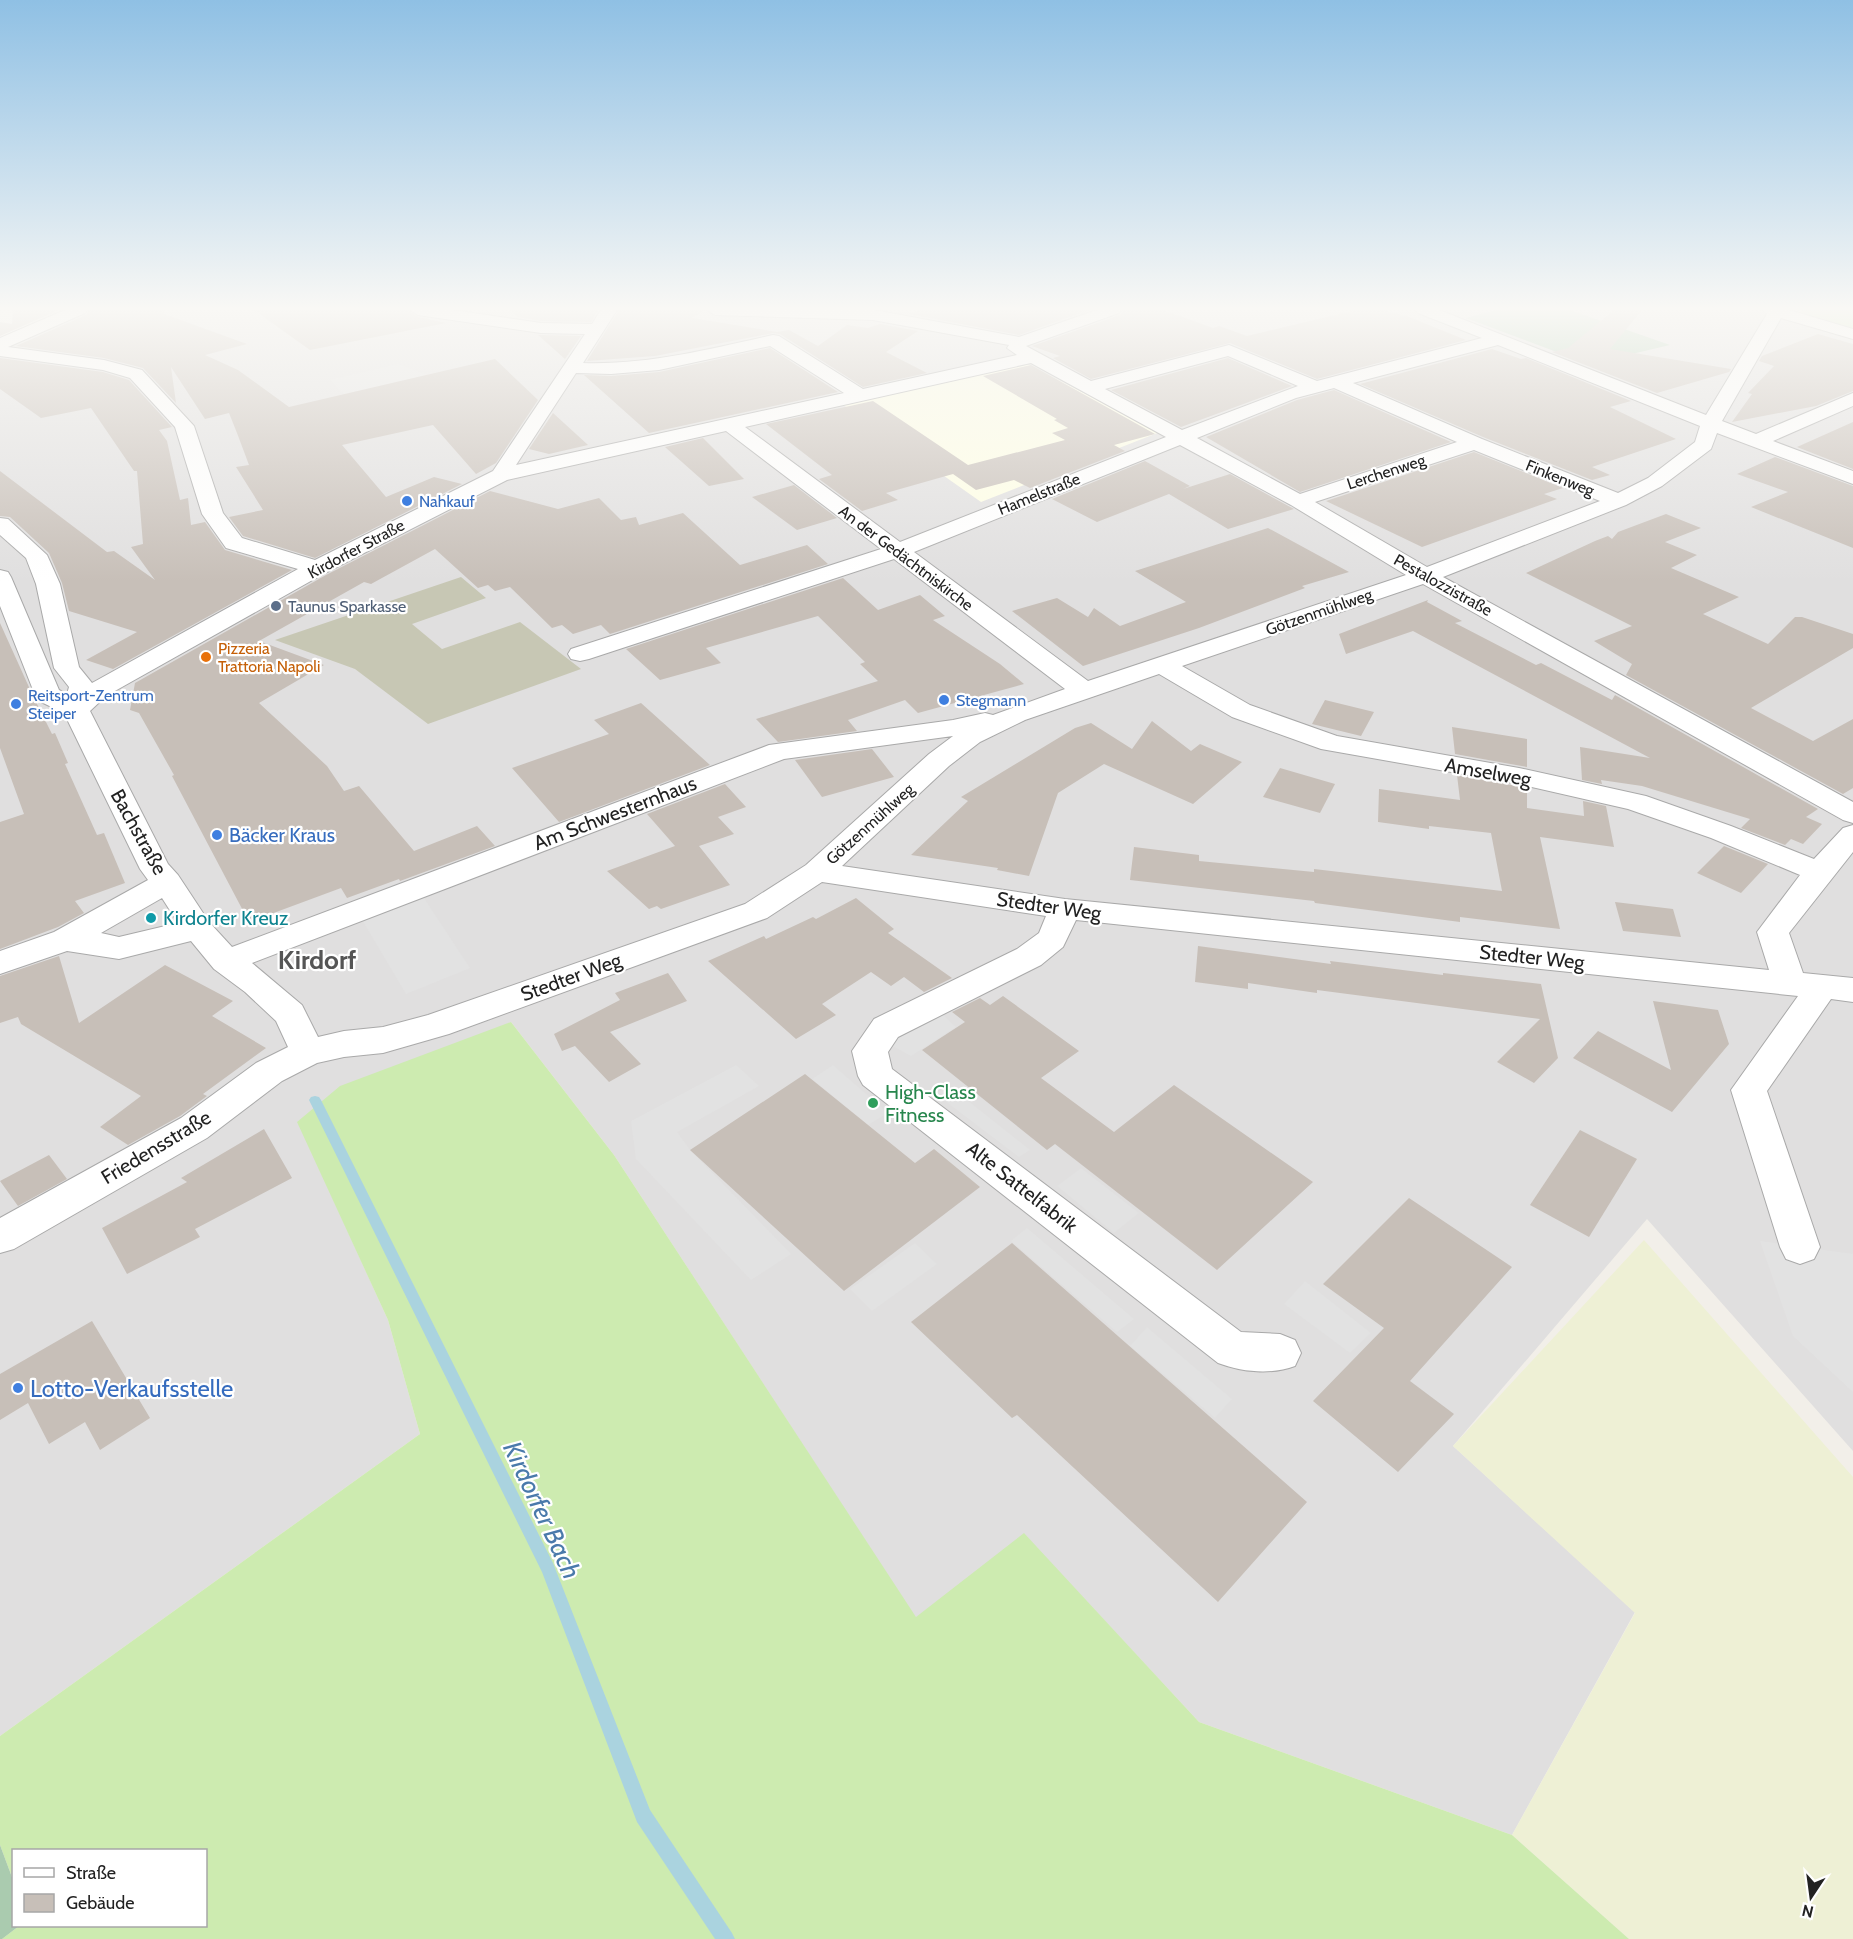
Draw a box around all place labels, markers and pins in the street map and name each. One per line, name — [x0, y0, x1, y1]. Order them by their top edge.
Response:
place label: Nahkauf — [419, 492, 476, 511]
marker: Nahkauf — [400, 494, 414, 508]
place label: Taunus Sparkasse — [288, 597, 406, 616]
marker: Taunus Sparkasse — [269, 599, 283, 613]
place label: Pizzeria Trattoria Napoli — [218, 639, 321, 676]
marker: Pizzeria Trattoria Napoli — [199, 650, 213, 664]
place label: Reitsport-Zentrum Steiper — [28, 686, 154, 723]
place label: Stegmann — [956, 691, 1026, 710]
marker: Stegmann — [937, 693, 951, 707]
marker: Reitsport-Zentrum Steiper — [9, 697, 23, 711]
place label: Bäcker Kraus — [229, 823, 335, 847]
marker: Bäcker Kraus — [210, 828, 224, 842]
place label: Kirdorfer Kreuz — [163, 906, 289, 930]
marker: Kirdorfer Kreuz — [144, 911, 158, 925]
place label: High-Class Fitness — [885, 1080, 976, 1127]
marker: High-Class Fitness — [866, 1096, 880, 1110]
place label: Lotto-Verkaufsstelle — [30, 1374, 233, 1403]
marker: Lotto-Verkaufsstelle — [11, 1381, 25, 1395]

